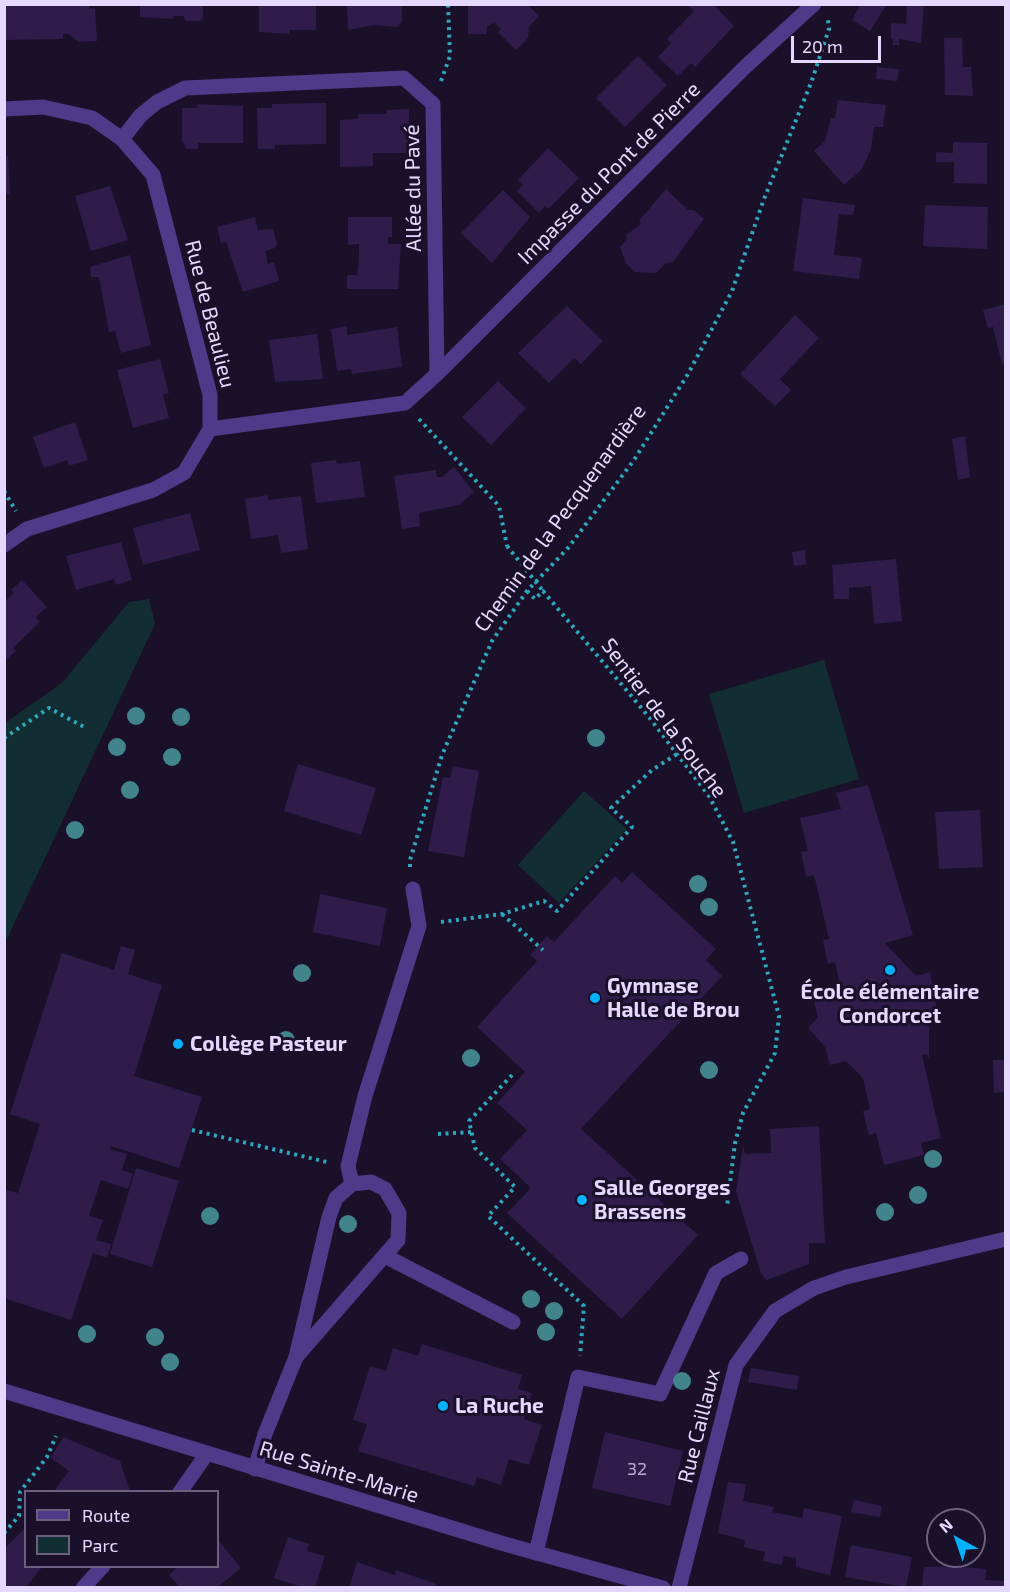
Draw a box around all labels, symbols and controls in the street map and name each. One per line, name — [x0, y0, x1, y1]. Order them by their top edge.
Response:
scale bar — [794, 24, 884, 62]
text: 20 m — [802, 35, 843, 57]
street label: Impasse du Pont de Pierre — [513, 77, 705, 269]
street label: Allée du Pavé — [399, 124, 427, 252]
street label: Rue de Beaulieu — [179, 238, 241, 390]
street label: Chemin de la Pecquenardière — [469, 399, 651, 637]
street label: Sentier de la Souche — [596, 633, 732, 803]
marker: École élémentaire Condorcet — [883, 963, 897, 977]
place label: Gymnase Halle de Brou — [607, 973, 740, 1023]
place label: École élémentaire Condorcet — [801, 979, 979, 1029]
marker: Gymnase Halle de Brou — [588, 991, 602, 1005]
place label: Collège Pasteur — [190, 1031, 347, 1057]
marker: Collège Pasteur — [171, 1037, 185, 1051]
place label: Salle Georges Brassens — [594, 1175, 730, 1225]
marker: Salle Georges Brassens — [575, 1193, 589, 1207]
street label: Rue Caillaux — [673, 1366, 725, 1486]
place label: La Ruche — [455, 1393, 544, 1419]
marker: La Ruche — [436, 1399, 450, 1413]
street label: Rue Sainte-Marie — [256, 1436, 422, 1508]
house number: 32 — [627, 1458, 647, 1480]
legend — [24, 1490, 219, 1568]
text: Route — [82, 1504, 130, 1526]
north arrow — [926, 1508, 986, 1568]
text: N — [935, 1514, 956, 1536]
text: Parc — [82, 1534, 118, 1556]

